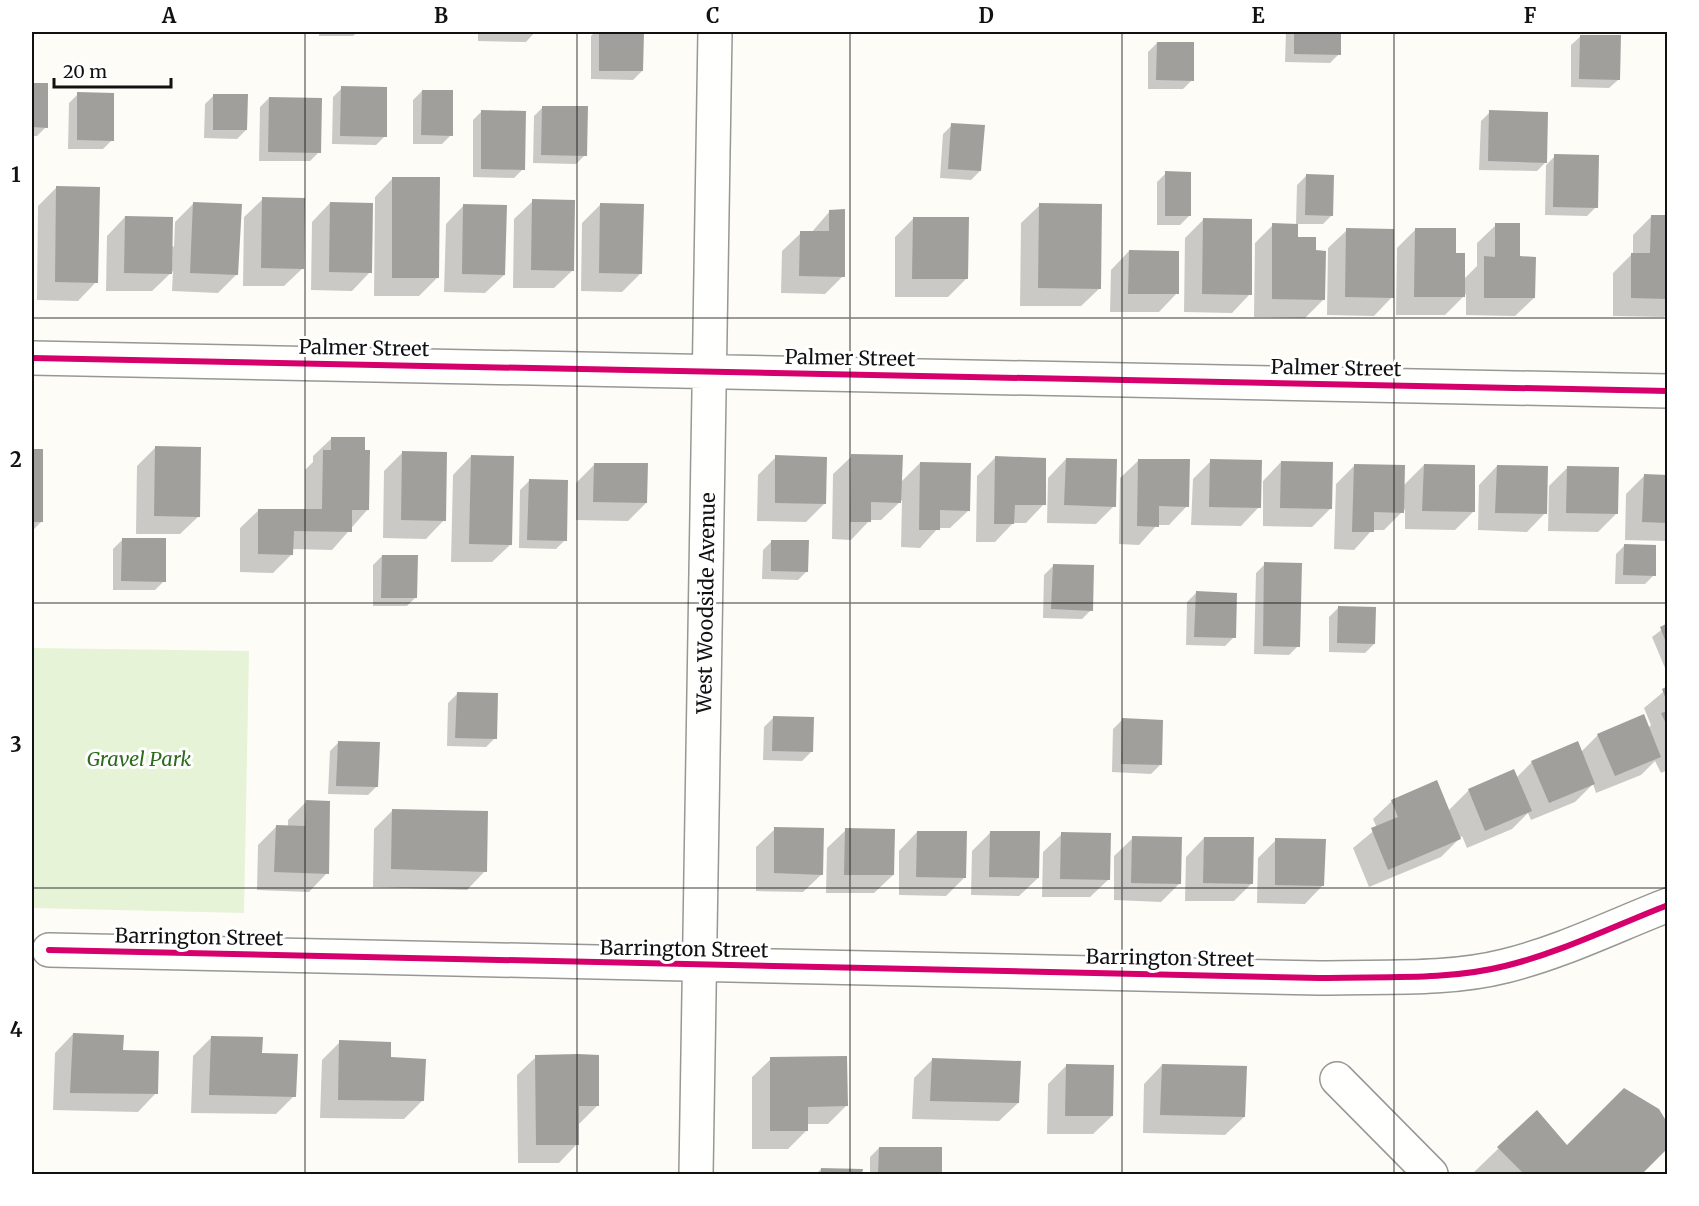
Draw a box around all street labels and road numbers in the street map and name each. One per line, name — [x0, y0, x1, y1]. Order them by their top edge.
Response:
street label: Palmer Street — [298, 334, 430, 361]
street label: Palmer Street — [784, 344, 916, 371]
street label: Palmer Street — [1270, 354, 1402, 381]
street label: West Woodside Avenue — [691, 492, 720, 715]
street label: Barrington Street — [114, 923, 284, 950]
street label: Barrington Street — [599, 935, 769, 962]
street label: Barrington Street — [1085, 944, 1255, 971]

